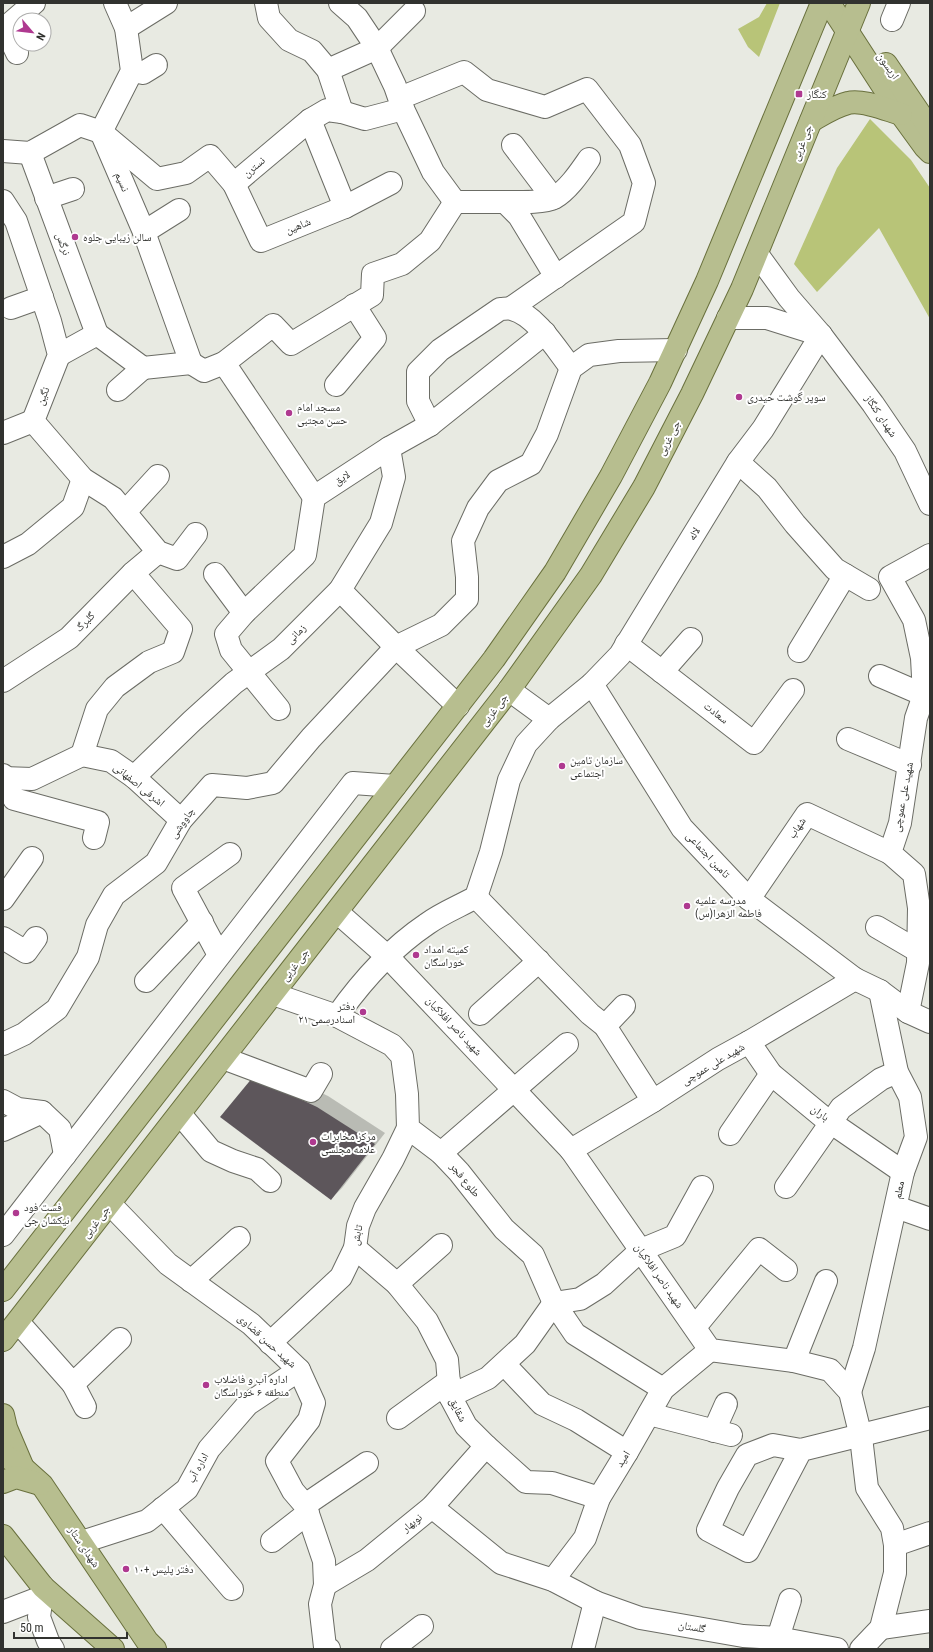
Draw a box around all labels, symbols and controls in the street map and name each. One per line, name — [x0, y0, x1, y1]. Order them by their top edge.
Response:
north arrow — [12, 12, 52, 52]
text: N — [33, 30, 48, 43]
street label: اریسون — [874, 50, 902, 82]
place label: کنگاز — [806, 88, 827, 101]
marker: کنگاز — [794, 89, 804, 99]
street label: جی غربی — [789, 123, 815, 163]
street label: نسترن — [240, 154, 268, 180]
street label: نسیم — [111, 170, 132, 194]
street label: شاهین — [284, 215, 312, 237]
street label: نرگس — [53, 231, 73, 257]
place label: سالن زیبایی جلوه — [83, 231, 152, 244]
marker: سالن زیبایی جلوه — [70, 232, 80, 242]
street label: نگین — [34, 385, 52, 407]
place label: سوپر گوشت حیدری — [747, 391, 826, 404]
street label: شهدای کنگاز — [862, 391, 900, 440]
marker: سوپر گوشت حیدری — [734, 392, 744, 402]
place label: مسجد امام حسن مجتبی — [297, 401, 347, 427]
marker: مسجد امام حسن مجتبی — [284, 408, 294, 418]
street label: جی غربی — [655, 418, 683, 458]
street label: لایق — [332, 468, 353, 488]
street label: لاله — [685, 525, 703, 543]
street label: گلبرگ — [72, 609, 98, 635]
street label: زمانی — [283, 621, 309, 647]
street label: جی غربی — [477, 691, 511, 729]
street label: سعادت — [701, 699, 731, 727]
place label: سازمان تامین اجتماعی — [570, 754, 623, 780]
street label: اشرفی اصفهانی — [111, 760, 167, 810]
marker: سازمان تامین اجتماعی — [557, 761, 567, 771]
street label: شهید علی عموچی — [890, 761, 916, 833]
street label: چاووشی — [167, 805, 197, 841]
street label: شهاب — [785, 815, 809, 841]
street label: تامین اجتماعی — [683, 829, 733, 881]
place label: مدرسه علمیه فاطمه الزهرا(س) — [695, 894, 762, 920]
marker: مدرسه علمیه فاطمه الزهرا(س) — [682, 901, 692, 911]
place label: کمیته امداد خوراسگان — [424, 943, 469, 969]
street label: جی غربی — [278, 946, 312, 984]
marker: کمیته امداد خوراسگان — [411, 950, 421, 960]
street label: شهید ناصر افلاکیان — [423, 994, 485, 1058]
place label: دفتر اسنادرسمی ۲۱ — [299, 1000, 355, 1026]
marker: دفتر اسنادرسمی ۲۱ — [358, 1007, 368, 1017]
street label: شهید علی عموچی — [679, 1040, 747, 1088]
street label: باران — [808, 1102, 832, 1124]
place label: مرکز مخابرات علامه مجلسی — [321, 1130, 376, 1156]
marker: مرکز مخابرات علامه مجلسی — [308, 1137, 318, 1147]
street label: طلوع فجر — [447, 1159, 483, 1200]
street label: معلم — [891, 1180, 908, 1200]
place label: فست فود نیکشان جی — [24, 1201, 70, 1227]
street label: جی غربی — [79, 1203, 113, 1241]
marker: فست فود نیکشان جی — [11, 1208, 21, 1218]
street label: تابش — [348, 1223, 366, 1247]
street label: شهید ناصر افلاکیان — [632, 1241, 686, 1311]
street label: شهید حسن قضاوی — [235, 1311, 299, 1371]
place label: اداره آب و فاضلاب منطقه ۶ خوراسگان — [214, 1373, 289, 1399]
marker: اداره آب و فاضلاب منطقه ۶ خوراسگان — [201, 1380, 211, 1390]
street label: شقایق — [447, 1396, 469, 1424]
street label: امید — [613, 1448, 633, 1470]
street label: اداره آب — [185, 1451, 211, 1485]
street label: نوبهار — [398, 1511, 425, 1536]
street label: شهدای ستار — [65, 1523, 102, 1570]
place label: دفتر پلیس +۱۰ — [134, 1563, 194, 1576]
marker: دفتر پلیس +۱۰ — [121, 1564, 131, 1574]
scale bar — [14, 1614, 127, 1640]
street label: گلستان — [677, 1618, 707, 1636]
text: 50 m — [20, 1621, 44, 1635]

